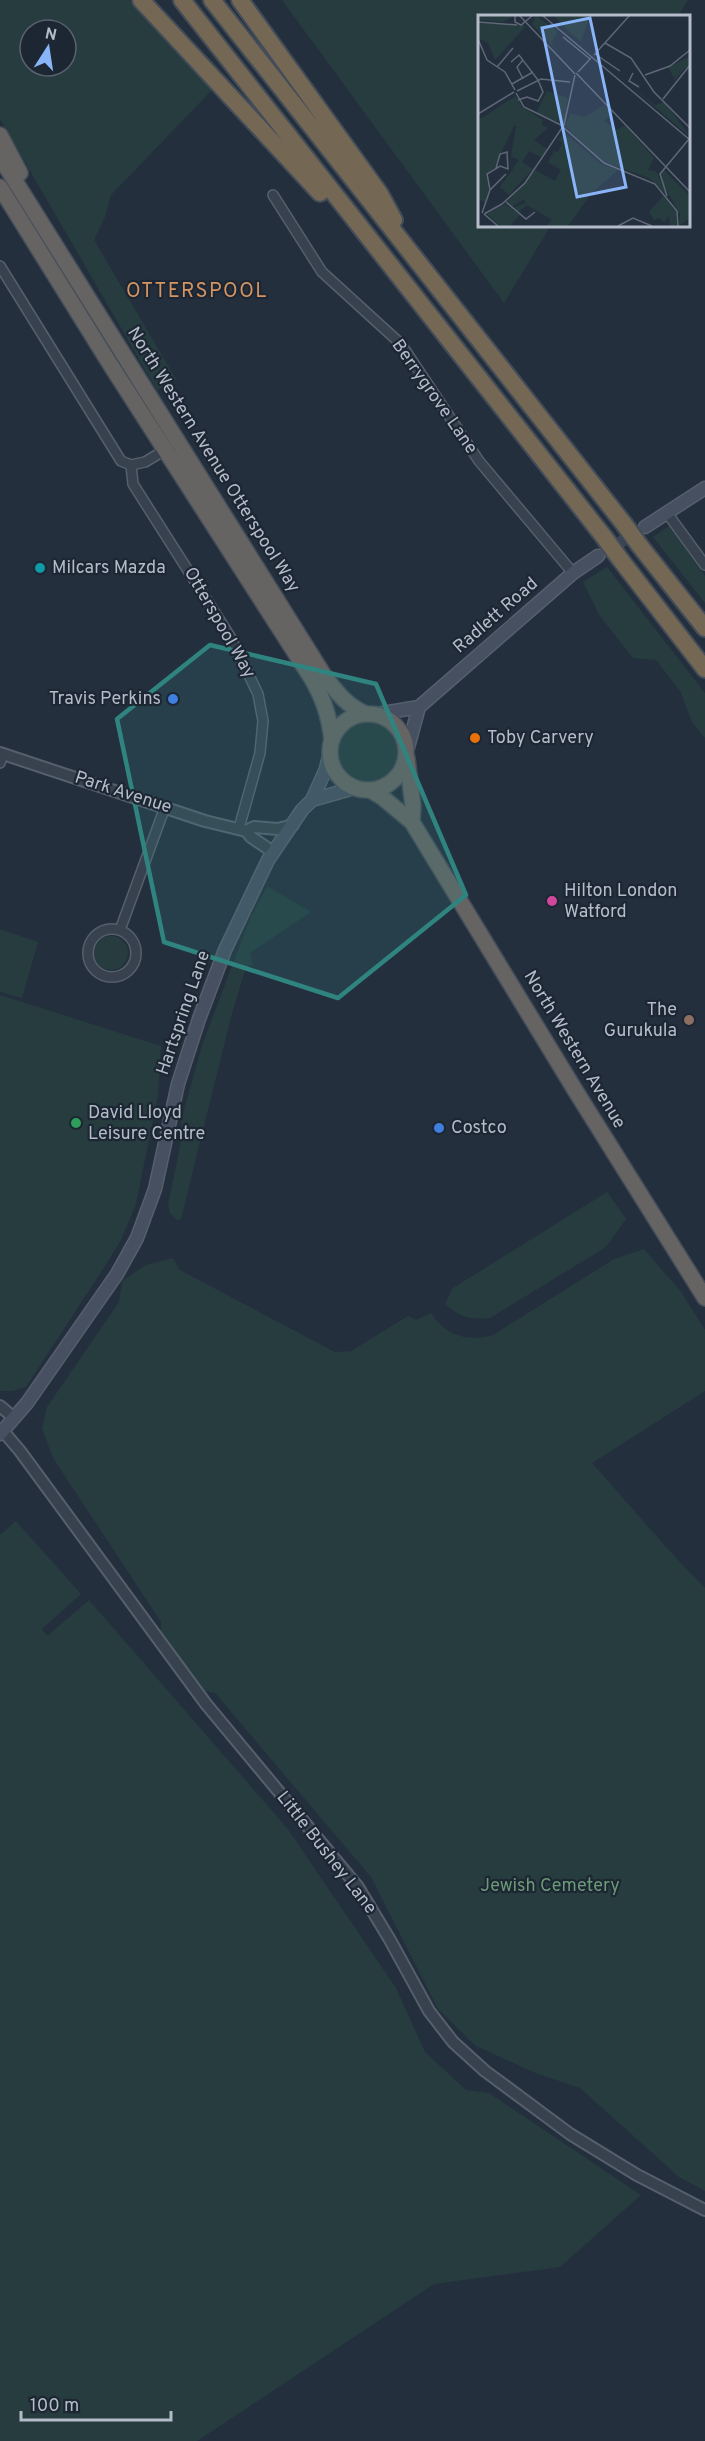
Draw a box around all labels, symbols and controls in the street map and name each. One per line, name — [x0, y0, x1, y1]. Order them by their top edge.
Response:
inset map — [478, 15, 690, 226]
north arrow — [18, 18, 78, 78]
text: N — [43, 24, 58, 46]
district label: OTTERSPOOL — [126, 279, 268, 305]
street label: North Western Avenue Otterspool Way — [121, 323, 305, 597]
street label: Berrygrove Lane — [386, 335, 482, 459]
place label: Milcars Mazda — [52, 557, 166, 580]
marker: Milcars Mazda — [33, 561, 47, 575]
street label: Otterspool Way — [178, 563, 260, 683]
street label: Radlett Road — [449, 573, 543, 659]
place label: Travis Perkins — [49, 688, 161, 711]
marker: Travis Perkins — [166, 692, 180, 706]
place label: Toby Carvery — [487, 727, 594, 750]
marker: Toby Carvery — [468, 731, 482, 745]
street label: Park Avenue — [71, 766, 175, 820]
place label: Hilton London Watford — [564, 880, 677, 924]
marker: Hilton London Watford — [545, 894, 559, 908]
street label: Hartspring Lane — [152, 948, 216, 1078]
street label: North Western Avenue — [518, 967, 630, 1133]
place label: The Gurukula — [604, 999, 677, 1043]
marker: The Gurukula — [682, 1013, 696, 1027]
place label: David Lloyd Leisure Centre — [88, 1102, 205, 1146]
marker: David Lloyd Leisure Centre — [69, 1116, 83, 1130]
place label: Costco — [451, 1117, 507, 1140]
marker: Costco — [432, 1121, 446, 1135]
street label: Little Bushey Lane — [271, 1787, 381, 1919]
park label: Jewish Cemetery — [480, 1875, 620, 1898]
scale bar — [21, 2384, 171, 2422]
text: 100 m — [30, 2395, 79, 2418]

